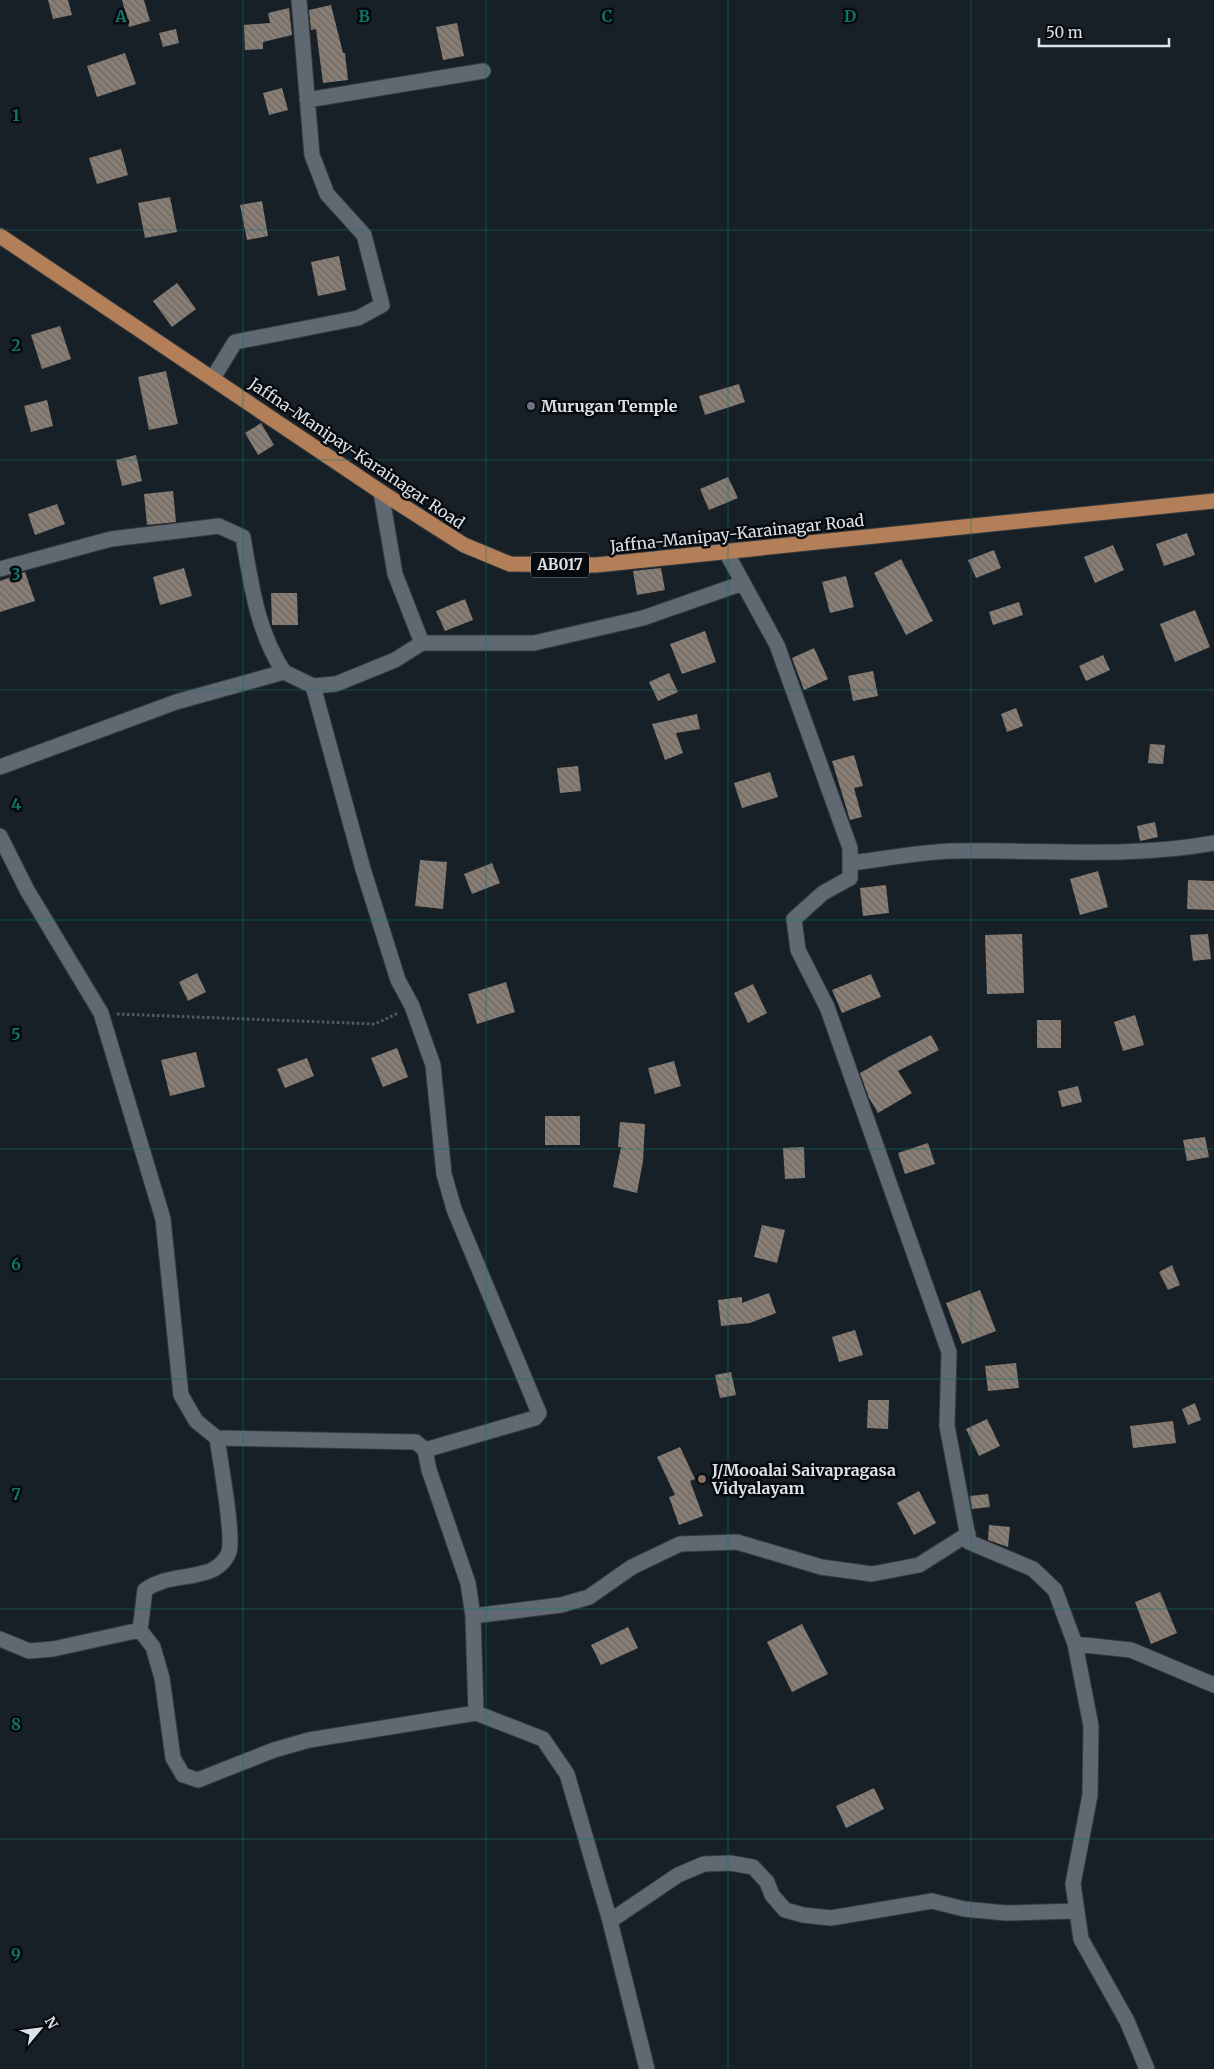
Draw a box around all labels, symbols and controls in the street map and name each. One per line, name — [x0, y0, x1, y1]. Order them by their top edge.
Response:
text: A — [114, 6, 127, 26]
text: B — [358, 6, 370, 26]
text: C — [602, 6, 612, 26]
text: D — [844, 6, 856, 26]
scale bar — [1039, 15, 1169, 47]
text: 50 m — [1046, 23, 1083, 42]
text: 1 — [12, 105, 20, 125]
text: 2 — [11, 335, 21, 355]
street label: Jaffna-Manipay-Karainagar Road — [245, 373, 469, 533]
place label: Murugan Temple — [541, 396, 678, 416]
marker: Murugan Temple — [525, 400, 537, 412]
street label: Jaffna-Manipay-Karainagar Road — [608, 510, 865, 556]
road number: AB017 — [531, 552, 589, 578]
text: 3 — [11, 564, 21, 584]
text: 4 — [11, 794, 21, 814]
text: 5 — [11, 1024, 21, 1044]
text: 6 — [11, 1254, 21, 1274]
place label: J/Mooalai Saivapragasa Vidyalayam — [711, 1460, 896, 1498]
marker: J/Mooalai Saivapragasa Vidyalayam — [696, 1473, 708, 1485]
text: 7 — [11, 1484, 21, 1504]
text: 8 — [11, 1714, 21, 1734]
text: 9 — [11, 1944, 21, 1964]
north arrow — [15, 2004, 65, 2054]
text: N — [41, 2013, 62, 2032]

